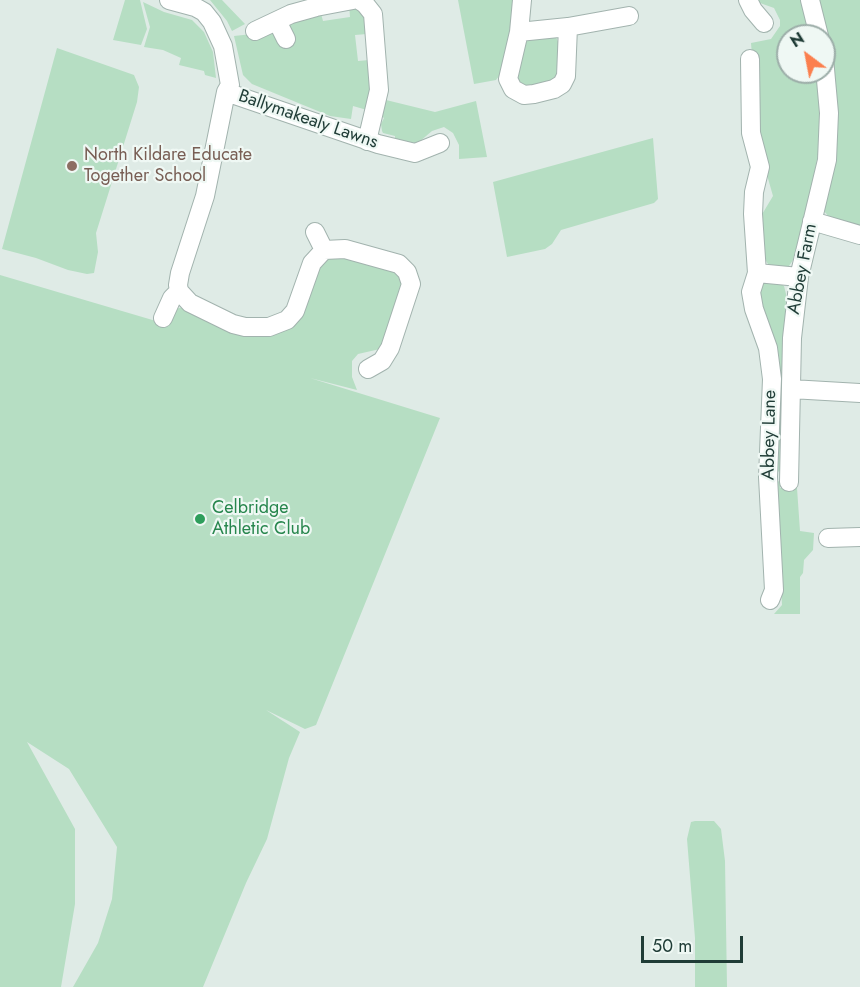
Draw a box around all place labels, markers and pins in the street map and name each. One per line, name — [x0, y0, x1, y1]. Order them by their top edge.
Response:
place label: North Kildare Educate Together School — [84, 145, 252, 188]
marker: North Kildare Educate Together School — [65, 159, 79, 173]
place label: Celbridge Athletic Club — [212, 498, 310, 540]
marker: Celbridge Athletic Club — [193, 512, 207, 526]

